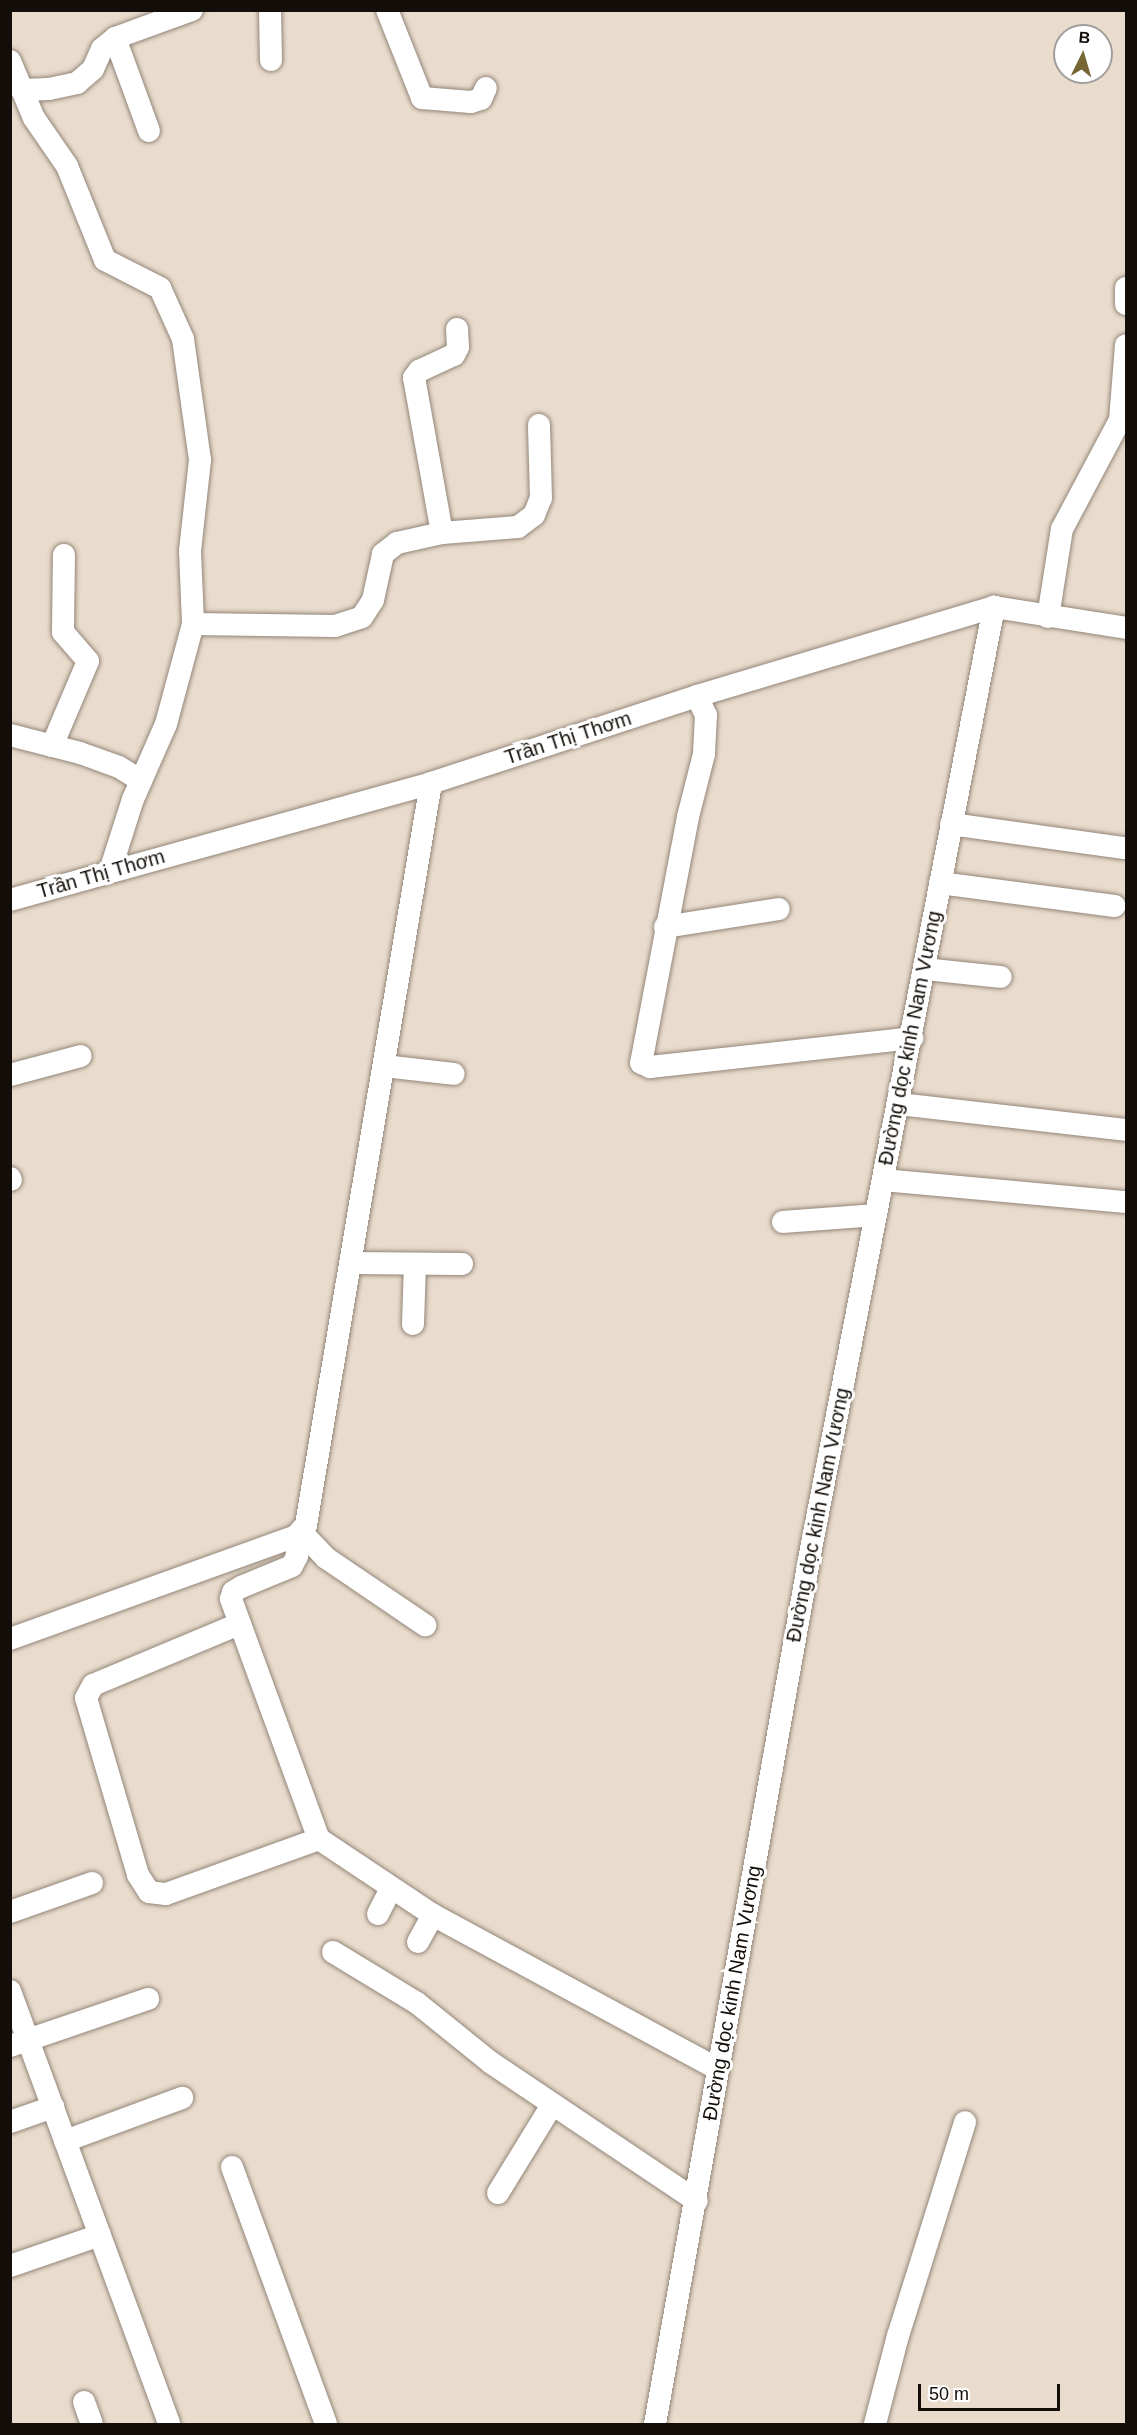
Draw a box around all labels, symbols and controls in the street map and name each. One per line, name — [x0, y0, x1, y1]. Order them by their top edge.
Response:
north arrow — [1053, 24, 1113, 84]
text: B — [1078, 29, 1091, 47]
street label: Trần Thị Thơm — [501, 706, 635, 770]
street label: Trần Thị Thơm — [34, 844, 168, 904]
street label: Đường dọc kinh Nam Vương — [874, 909, 946, 1167]
street label: Đường dọc kinh Nam Vương — [782, 1386, 854, 1644]
street label: Đường dọc kinh Nam Vương — [698, 1864, 766, 2122]
scale bar — [921, 2372, 1064, 2410]
text: 50 m — [929, 2384, 969, 2404]

